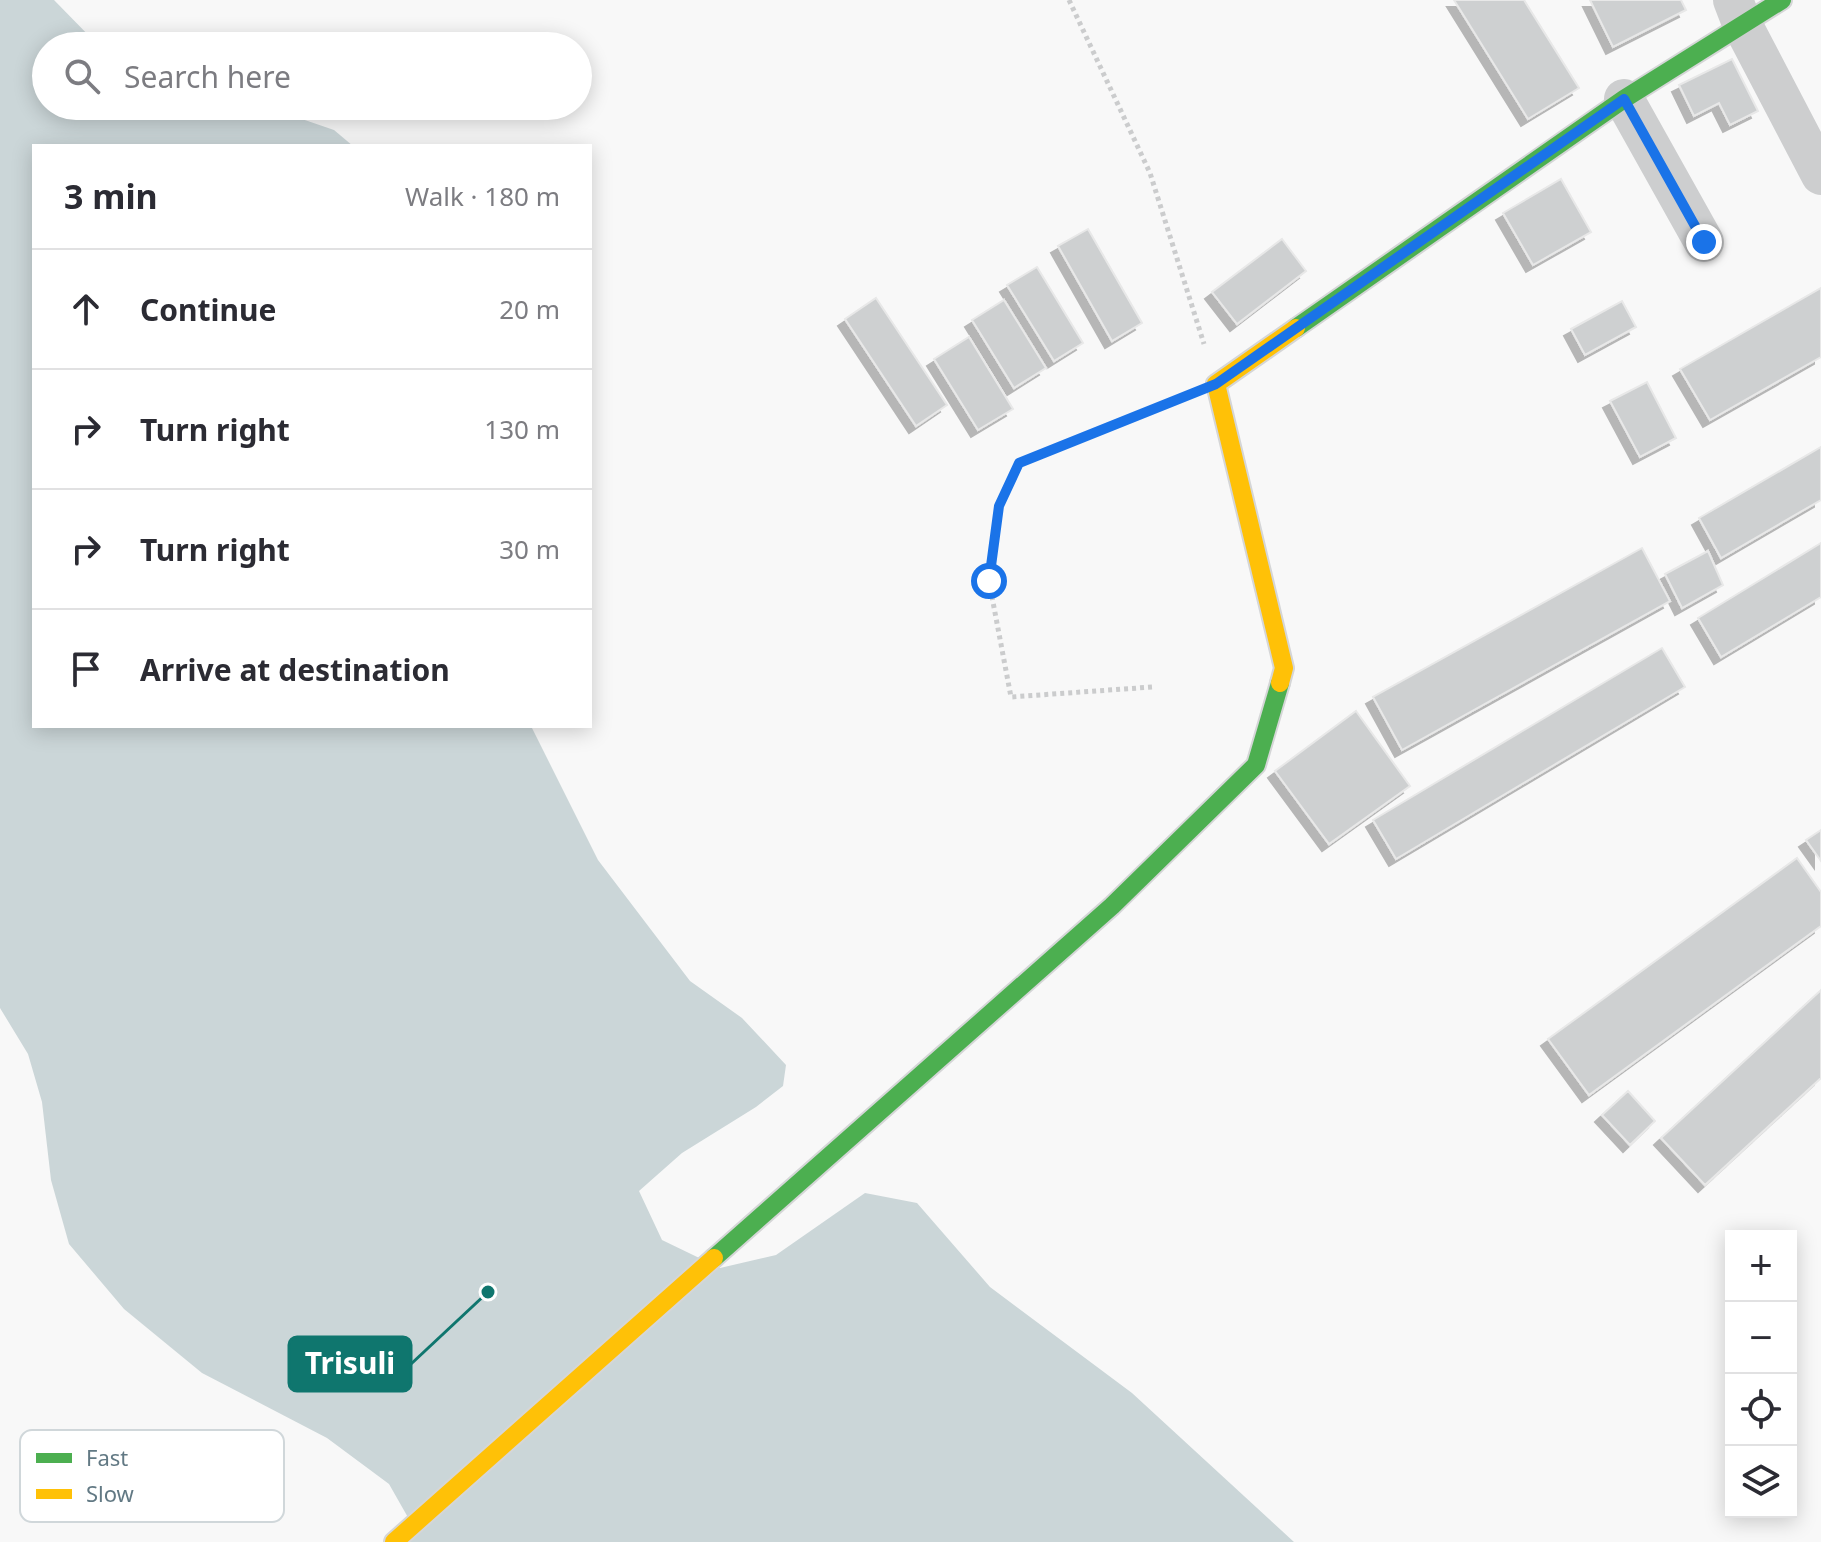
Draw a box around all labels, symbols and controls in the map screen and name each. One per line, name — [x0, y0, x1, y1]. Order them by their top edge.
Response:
search box — [32, 32, 592, 120]
icon: search — [60, 54, 104, 98]
text: Search here — [124, 56, 291, 97]
text: 3 min — [64, 173, 158, 219]
text: Walk · 180 m — [405, 178, 560, 214]
route end — [1686, 224, 1722, 260]
icon: ahead — [64, 287, 108, 331]
text: Continue — [140, 289, 276, 330]
text: 20 m — [499, 291, 560, 327]
icon: right — [64, 407, 108, 451]
text: Turn right — [140, 409, 290, 450]
text: 130 m — [484, 411, 560, 447]
icon: right — [64, 527, 108, 571]
text: Turn right — [140, 529, 290, 570]
text: 30 m — [499, 531, 560, 567]
route start — [971, 563, 1007, 599]
icon: arrive — [64, 647, 108, 691]
text: Arrive at destination — [140, 649, 450, 690]
map controls — [1725, 1230, 1797, 1518]
button: + — [1725, 1230, 1797, 1302]
button: − — [1725, 1302, 1797, 1374]
callout: Trisuli — [289, 1337, 411, 1391]
text: Trisuli — [305, 1342, 395, 1383]
button: locate — [1725, 1374, 1797, 1446]
legend — [20, 1430, 284, 1522]
text: Fast — [86, 1442, 128, 1472]
button: layers — [1725, 1446, 1797, 1518]
text: Slow — [86, 1478, 135, 1508]

